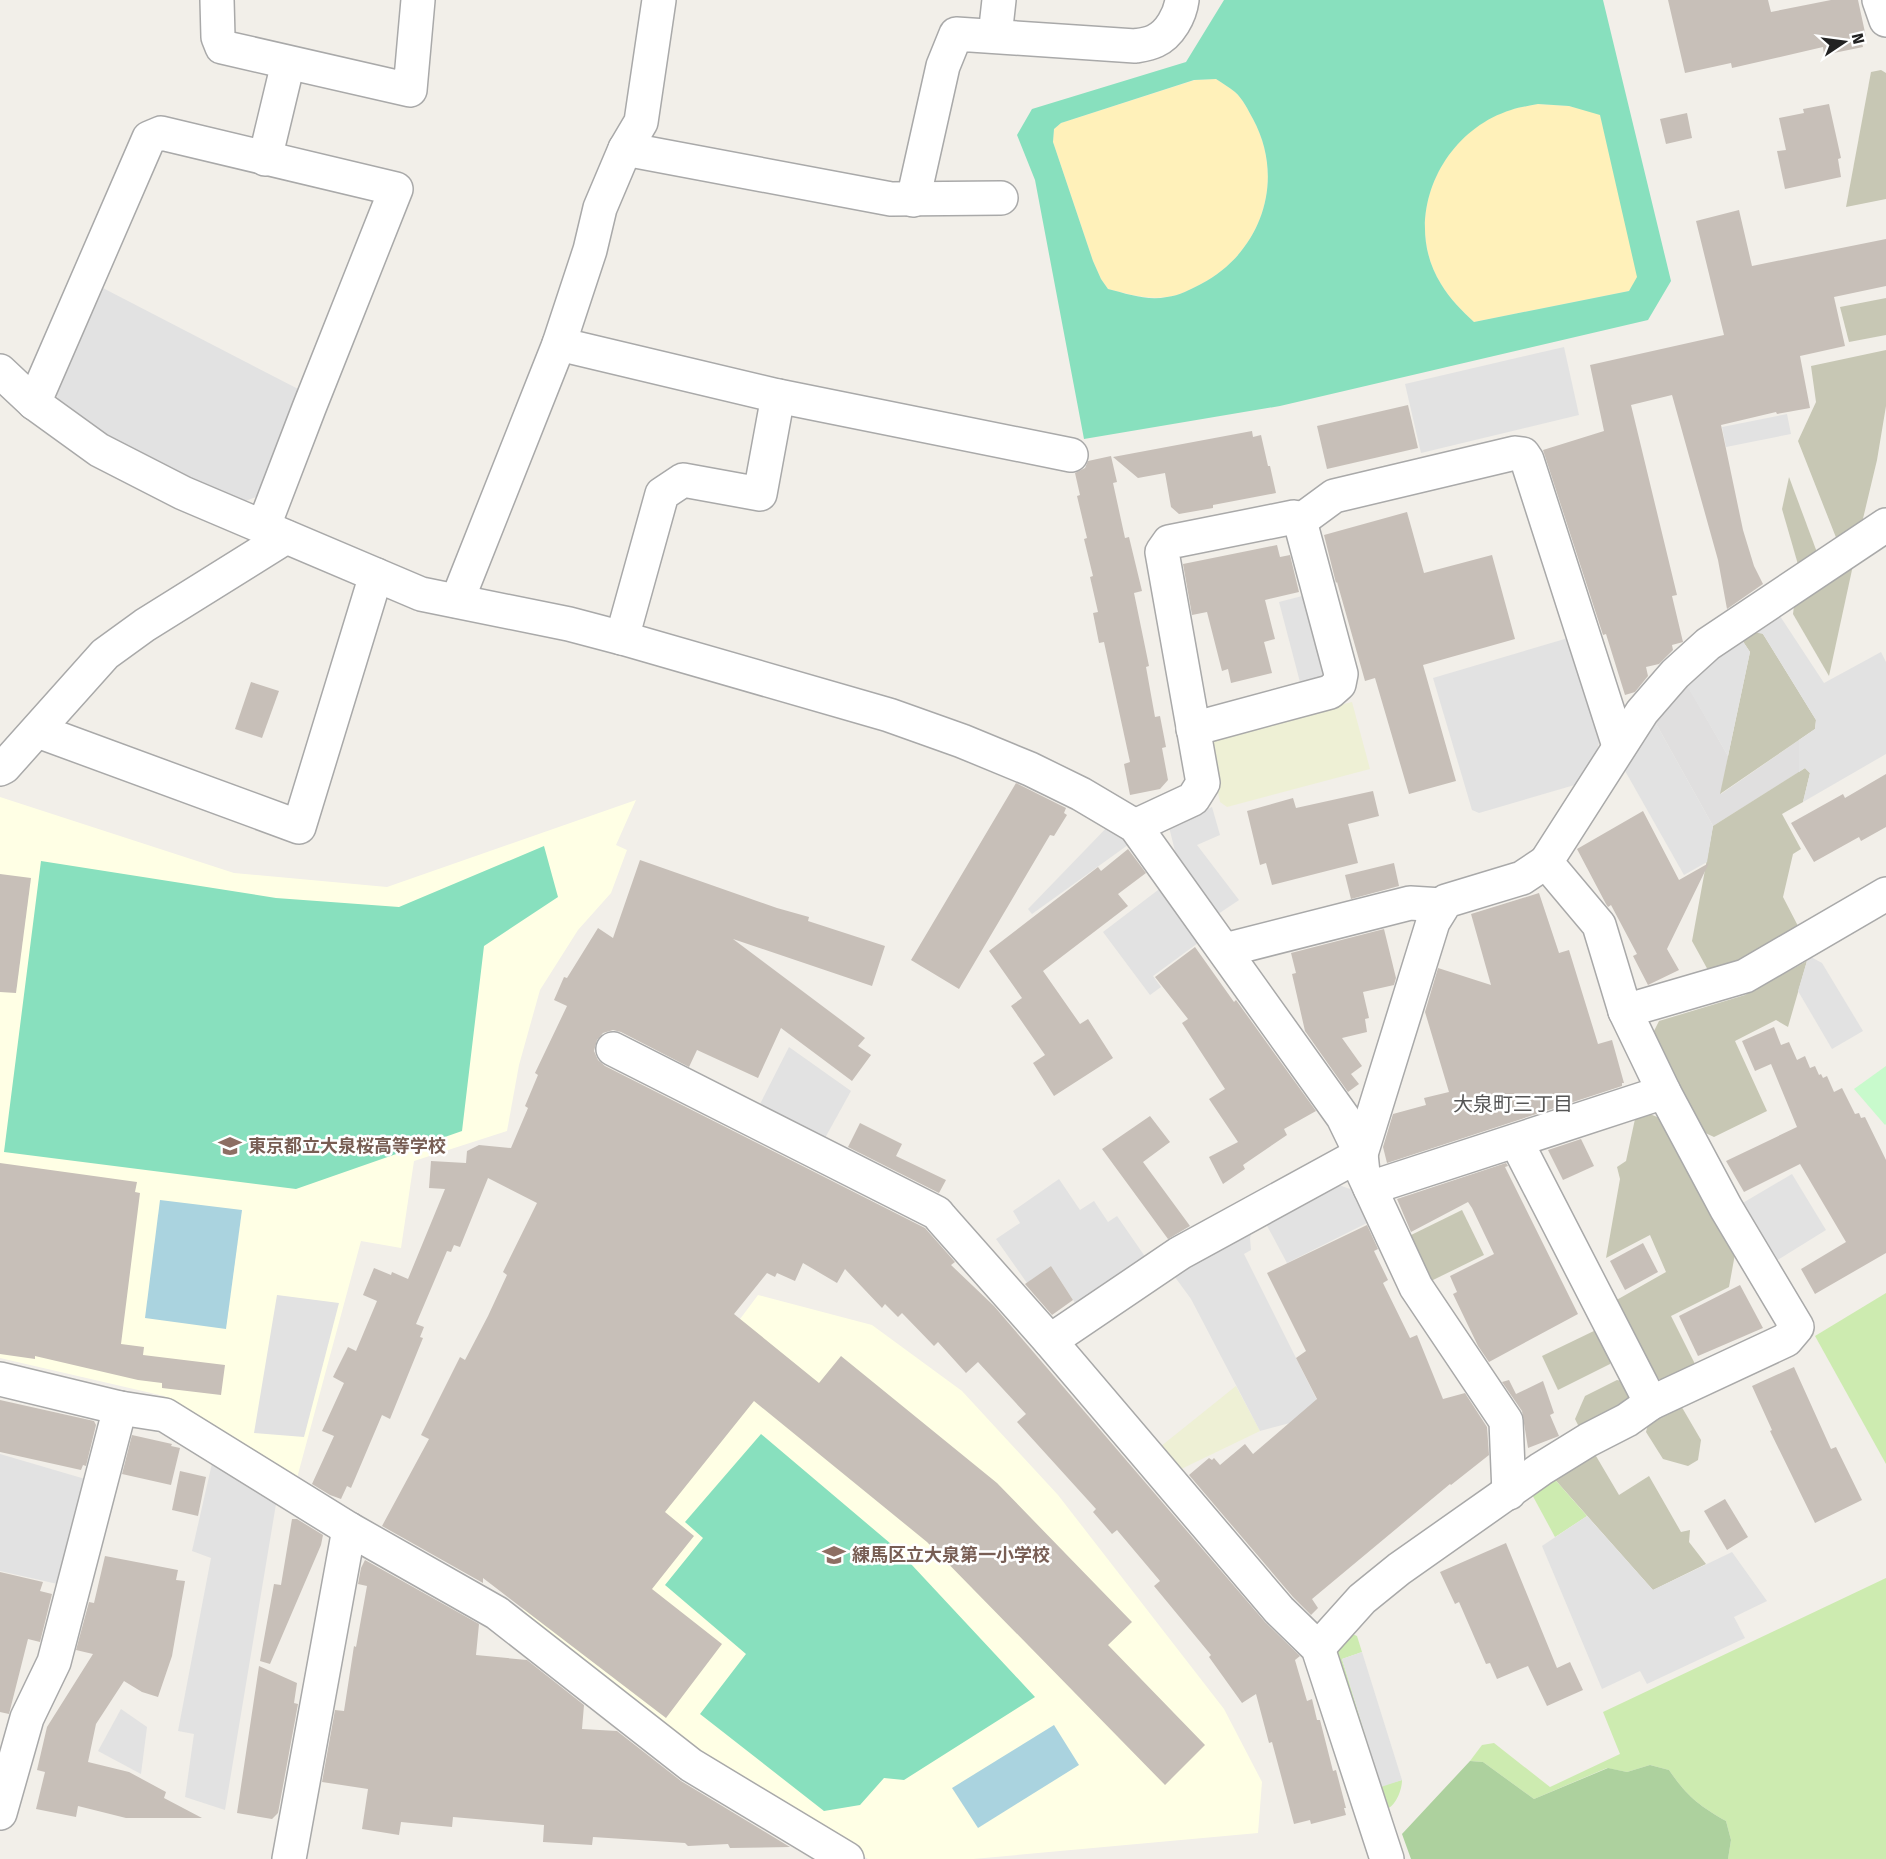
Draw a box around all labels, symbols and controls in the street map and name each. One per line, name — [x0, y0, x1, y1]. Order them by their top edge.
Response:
north arrow — [1814, 12, 1874, 72]
text: N — [1848, 31, 1869, 46]
district label: 大泉町三丁目 — [1453, 1092, 1573, 1116]
school or university icon: 東京都立大泉桜高等学校 — [217, 1133, 243, 1159]
place label: 東京都立大泉桜高等学校 — [248, 1135, 446, 1157]
school or university icon: 練馬区立大泉第一小学校 — [821, 1542, 847, 1568]
place label: 練馬区立大泉第一小学校 — [852, 1544, 1050, 1566]

